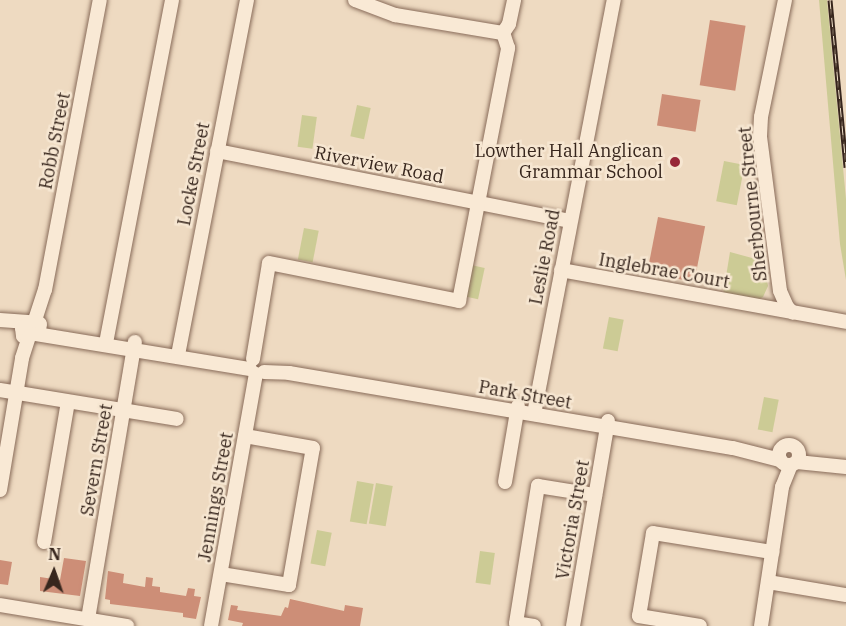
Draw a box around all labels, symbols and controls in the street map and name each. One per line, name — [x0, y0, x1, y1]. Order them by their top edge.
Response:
street label: Robb Street — [35, 91, 75, 191]
street label: Locke Street — [173, 120, 215, 228]
street label: Sherbourne Street — [734, 126, 772, 282]
place label: Lowther Hall Anglican Grammar School — [475, 141, 663, 184]
street label: Riverview Road — [312, 142, 446, 188]
marker: Lowther Hall Anglican Grammar School — [668, 155, 682, 169]
street label: Leslie Road — [525, 207, 565, 307]
street label: Inglebrae Court — [597, 249, 731, 293]
street label: Park Street — [477, 376, 573, 414]
street label: Severn Street — [77, 402, 117, 518]
street label: Jennings Street — [194, 431, 238, 563]
street label: Victoria Street — [552, 458, 594, 582]
north arrow — [24, 542, 84, 602]
text: N — [48, 544, 61, 564]

